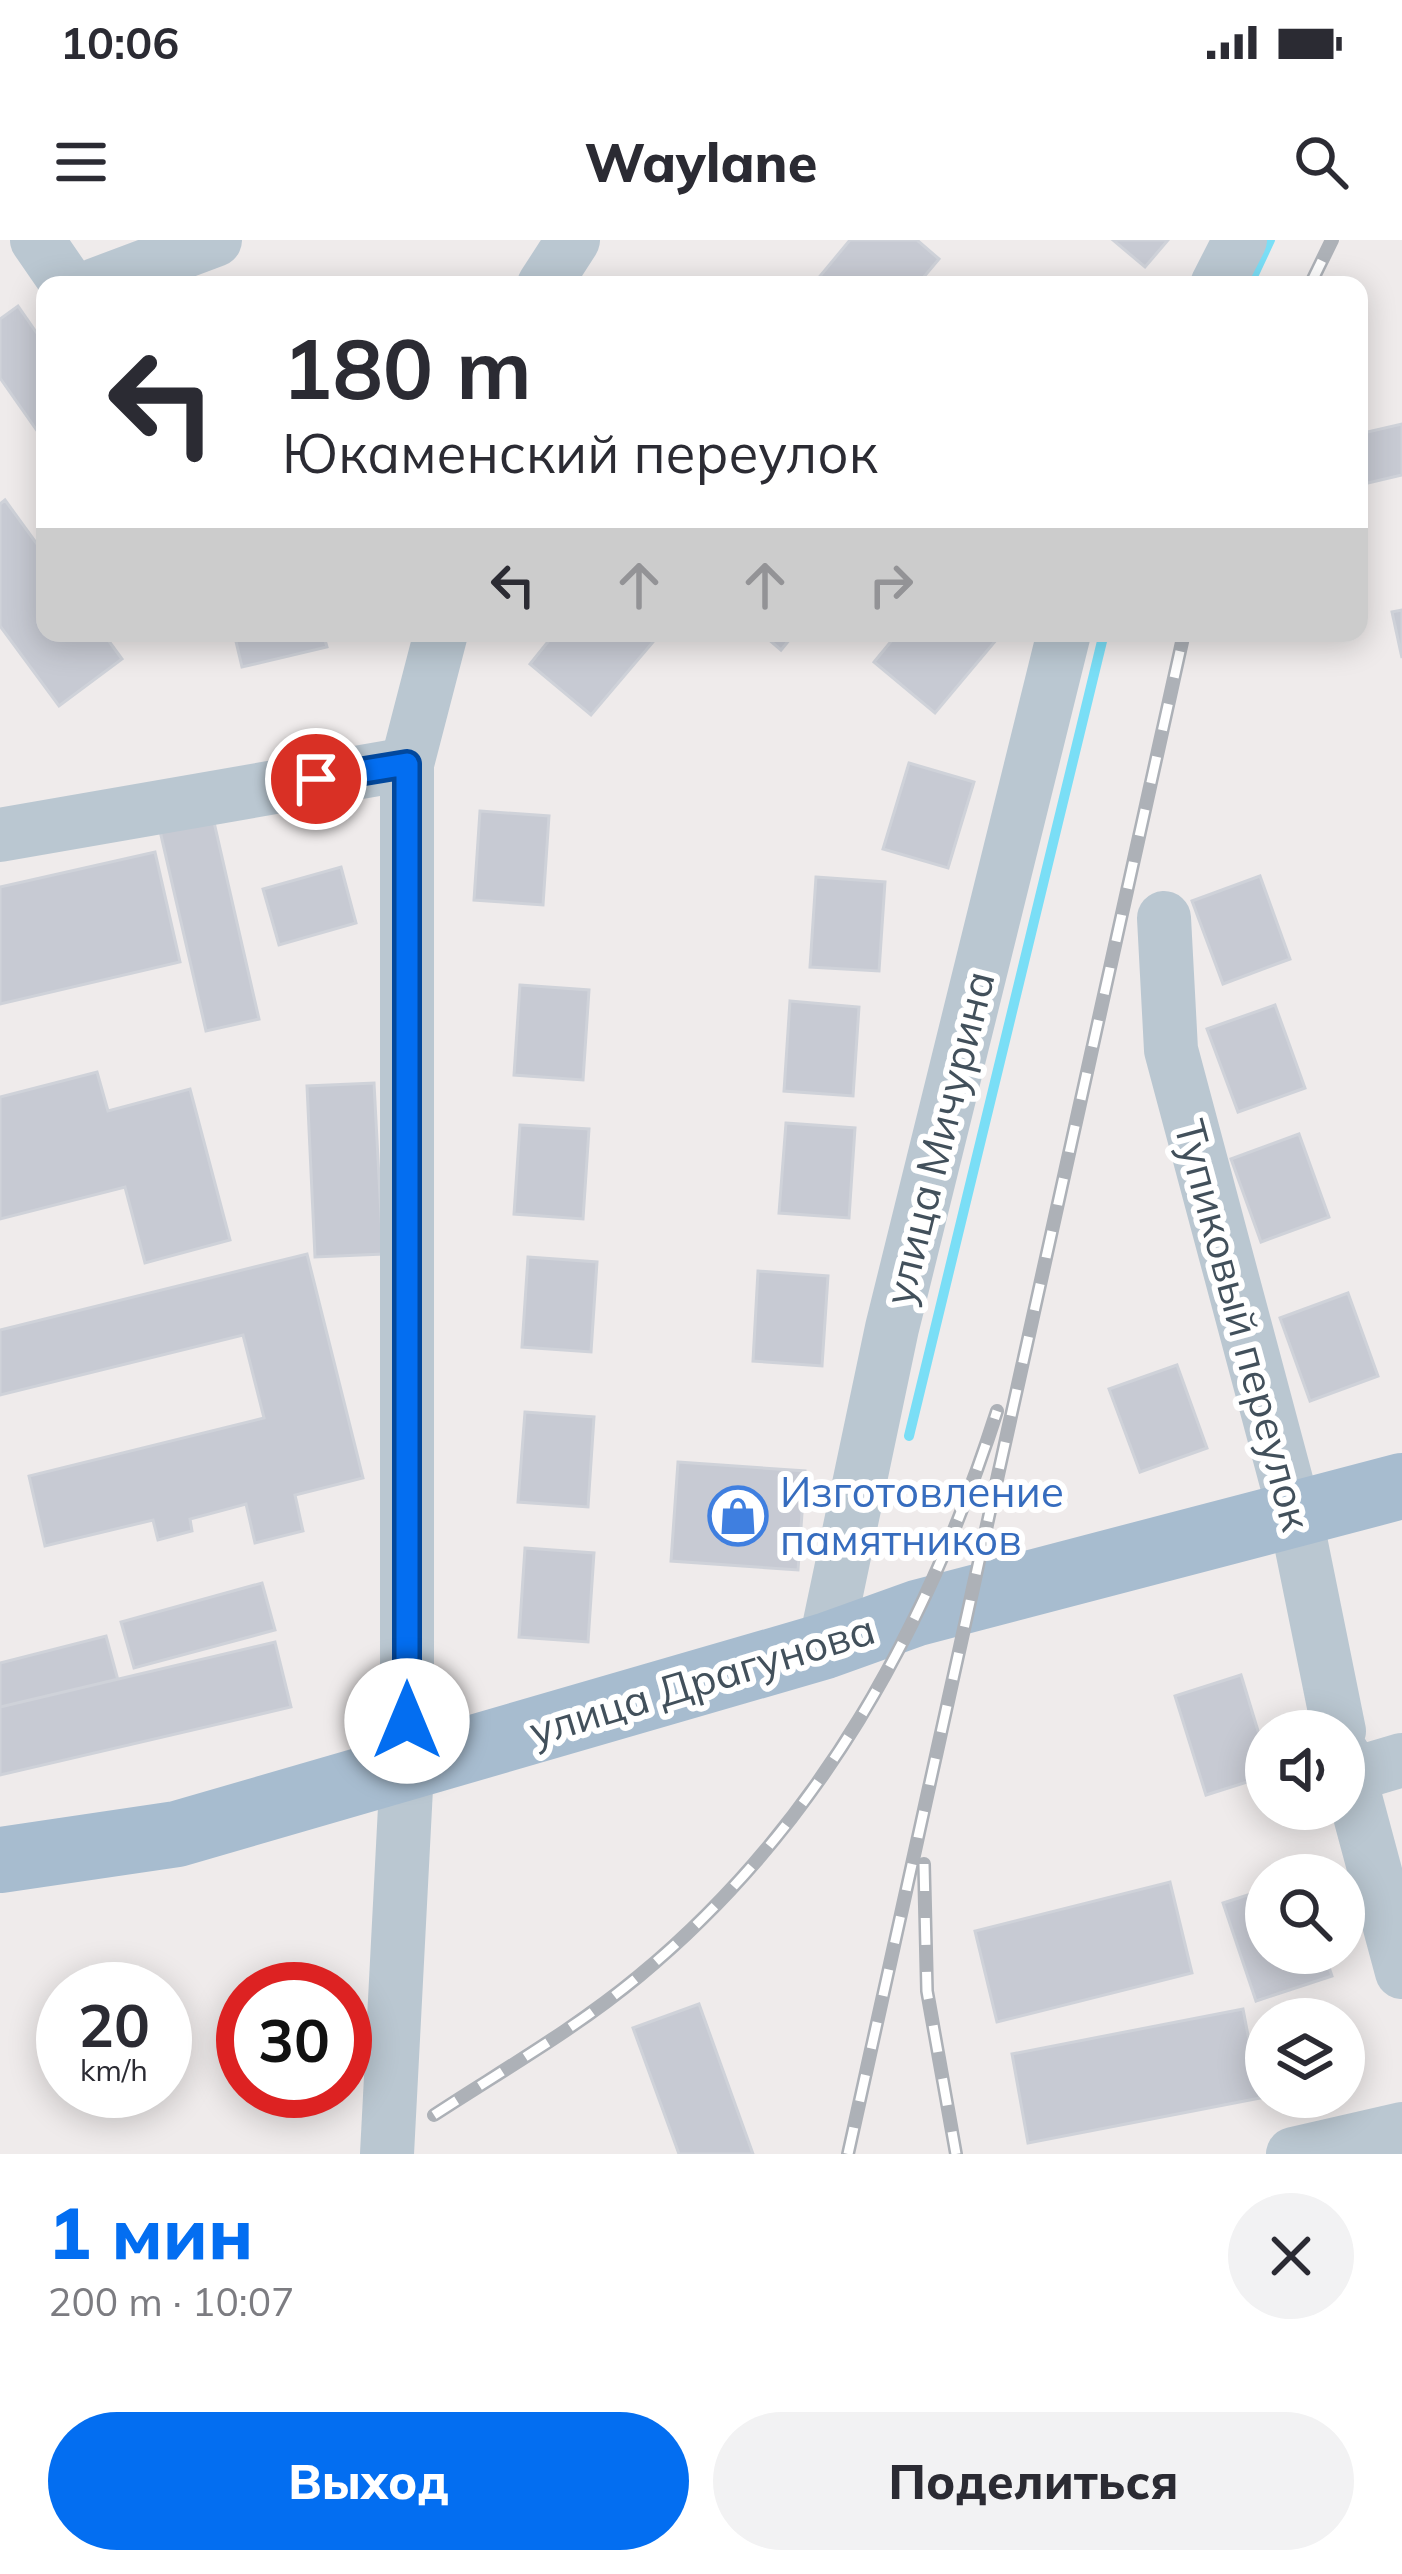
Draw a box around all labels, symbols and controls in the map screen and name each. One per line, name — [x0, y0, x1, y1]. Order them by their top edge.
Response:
text: 10:06 — [60, 14, 179, 70]
text: Waylane — [585, 128, 817, 196]
icon: menu — [48, 129, 114, 195]
icon: search — [1288, 129, 1354, 195]
text: 180 m — [282, 315, 532, 420]
icon: left — [84, 324, 240, 480]
text: Юкаменский переулок — [282, 419, 878, 487]
icon: left — [480, 552, 546, 618]
icon: ahead — [606, 552, 672, 618]
icon: ahead — [732, 552, 798, 618]
icon: right — [858, 552, 924, 618]
pin — [265, 728, 367, 830]
icon: arrive — [283, 746, 349, 812]
street label: улица Мичурина — [871, 966, 1006, 1310]
street label: Тупиковый переулок — [1163, 1114, 1324, 1536]
place label: Изготовление памятников — [780, 1465, 1064, 1566]
shop icon: Изготовление памятников — [707, 1485, 769, 1547]
street label: улица Драгунова — [523, 1602, 881, 1757]
position arrow — [344, 1658, 470, 1784]
map controls — [1245, 1710, 1365, 2118]
button: sound — [1245, 1710, 1365, 1830]
button: search — [1245, 1854, 1365, 1974]
speed limit sign: 30 — [216, 1962, 372, 2118]
text: 20 — [78, 1987, 150, 2062]
button: layers — [1245, 1998, 1365, 2118]
text: km/h — [80, 2051, 148, 2089]
text: 1 мин — [48, 2187, 253, 2277]
button: close — [1228, 2193, 1354, 2319]
text: 200 m · 10:07 — [48, 2277, 294, 2326]
button: Выход — [48, 2412, 689, 2550]
button: Поделиться — [713, 2412, 1354, 2550]

